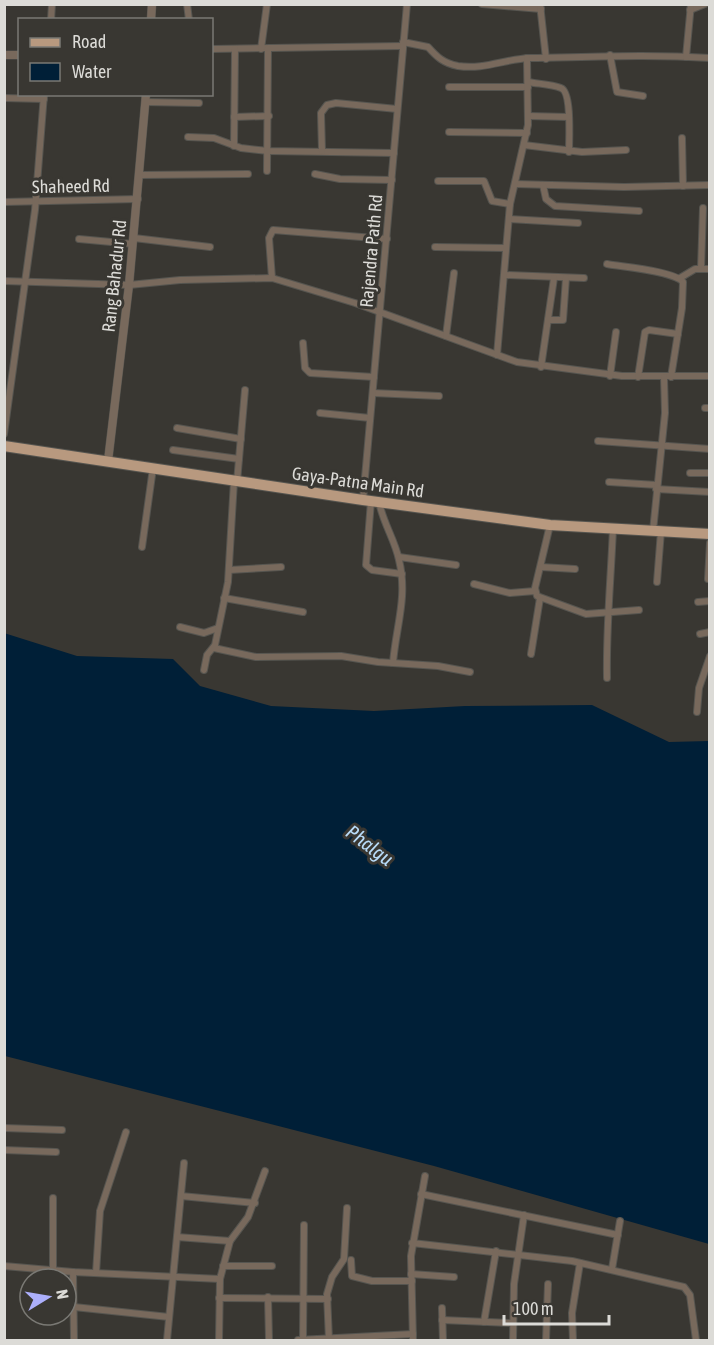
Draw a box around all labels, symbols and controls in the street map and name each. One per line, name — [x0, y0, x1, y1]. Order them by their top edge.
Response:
legend — [18, 18, 213, 96]
text: Road — [72, 31, 106, 52]
text: Water — [72, 61, 112, 82]
street label: Shaheed Rd — [32, 175, 110, 197]
street label: Rajendra Path Rd — [356, 194, 386, 308]
street label: Rang Bahadur Rd — [98, 219, 130, 333]
street label: Gaya-Patna Main Rd — [291, 462, 425, 502]
water label: Phalgu — [342, 820, 398, 870]
north arrow — [18, 1267, 78, 1327]
text: N — [53, 1288, 72, 1300]
scale bar — [504, 1288, 609, 1326]
text: 100 m — [513, 1298, 554, 1319]

